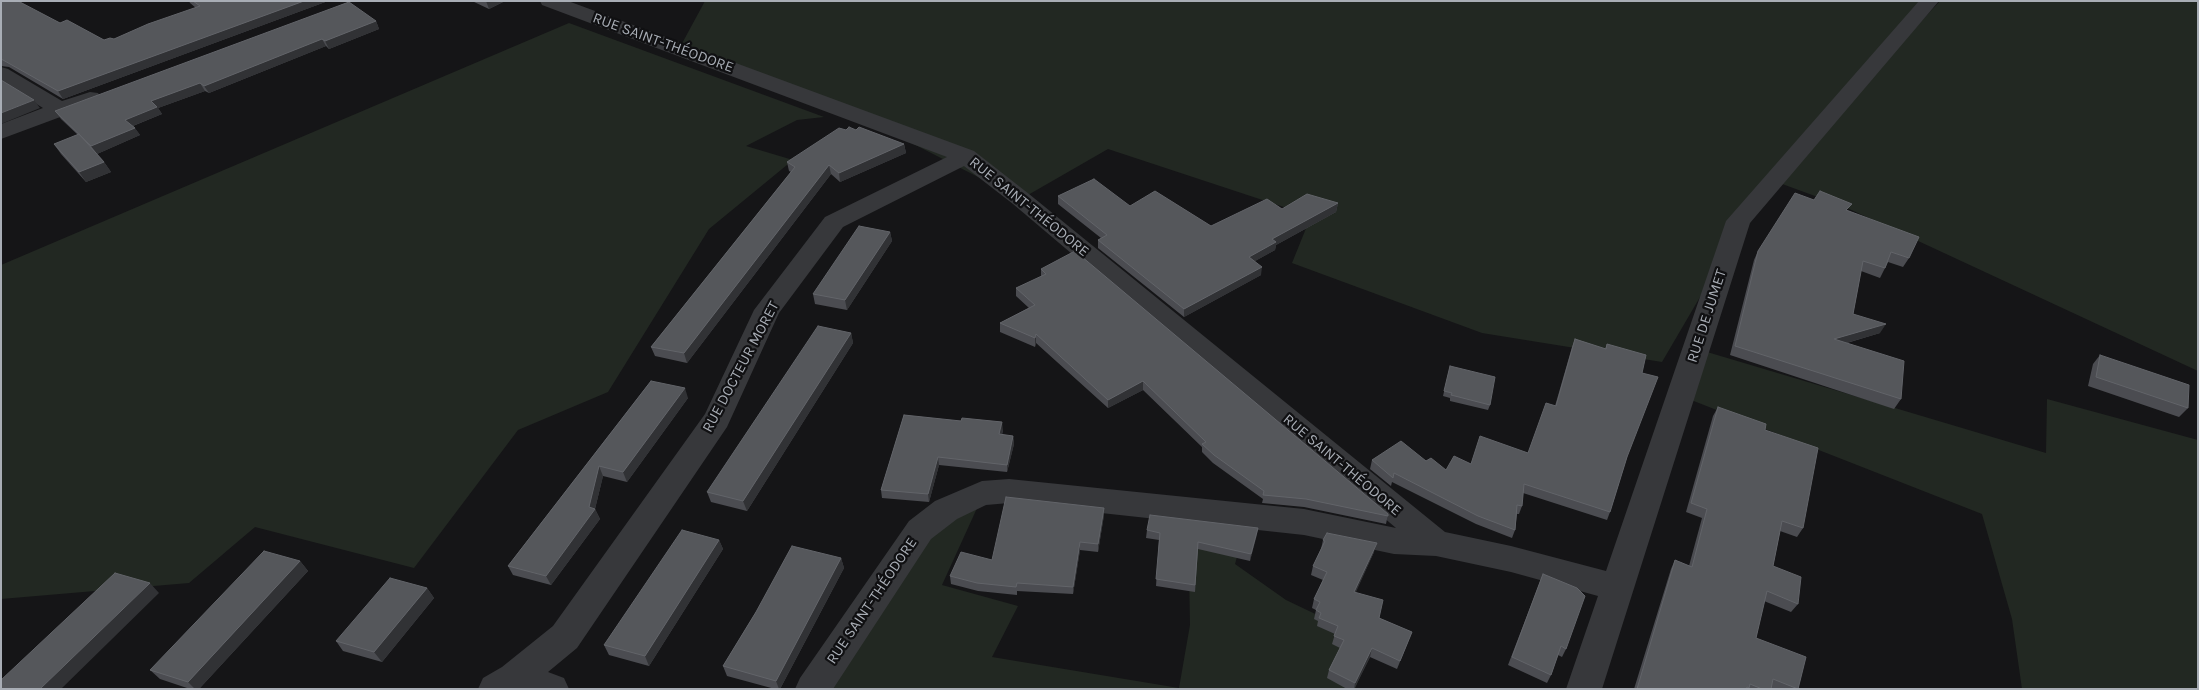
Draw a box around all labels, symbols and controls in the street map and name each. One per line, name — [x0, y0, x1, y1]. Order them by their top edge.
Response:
street label: RUE SAINT-THÉODORE — [590, 9, 736, 77]
street label: RUE SAINT-THÉODORE — [966, 153, 1092, 261]
street label: RUE DE JUMET — [1683, 267, 1731, 365]
street label: RUE DOCTEUR MORET — [699, 298, 783, 436]
street label: RUE SAINT-THÉODORE — [1279, 410, 1405, 520]
street label: RUE SAINT-THÉODORE — [823, 534, 921, 668]

